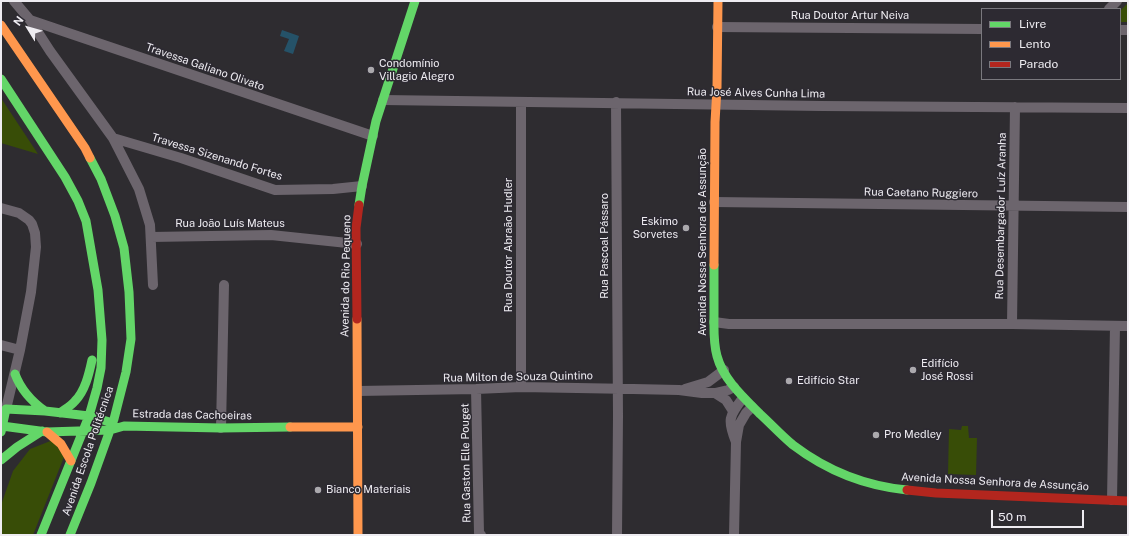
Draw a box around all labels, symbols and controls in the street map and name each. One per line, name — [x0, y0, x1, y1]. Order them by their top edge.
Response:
north arrow — [8, 8, 48, 48]
legend — [981, 8, 1121, 80]
street label: Rua Doutor Artur Neiva — [791, 9, 909, 23]
text: N — [11, 14, 26, 28]
text: Livre — [1019, 17, 1046, 31]
text: Lento — [1019, 37, 1050, 51]
street label: Travessa Galiano Olivato — [144, 40, 266, 94]
place label: Condomínio Villagio Alegro — [379, 57, 455, 83]
text: Parado — [1019, 57, 1058, 71]
marker: Condomínio Villagio Alegro — [366, 65, 376, 75]
street label: Rua José Alves Cunha Lima — [687, 85, 825, 101]
street label: Travessa Sizenando Fortes — [150, 131, 284, 183]
street label: Rua Desembargador Luíz Aranha — [993, 132, 1009, 300]
street label: Avenida Nossa Senhora de Assunção — [696, 148, 710, 336]
street label: Rua Doutor Abraão Hudler — [502, 178, 516, 312]
street label: Rua Caetano Ruggiero — [864, 185, 978, 201]
street label: Rua Pascoal Pássaro — [598, 193, 612, 299]
street label: Avenida do Rio Pequeno — [338, 215, 354, 337]
place label: Eskimo Sorvetes — [633, 215, 678, 241]
street label: Rua João Luís Mateus — [175, 217, 285, 231]
marker: Eskimo Sorvetes — [681, 223, 691, 233]
place label: Edifício José Rossi — [921, 357, 973, 383]
marker: Edifício José Rossi — [908, 365, 918, 375]
street label: Rua Milton de Souza Quintino — [443, 369, 593, 385]
place label: Edifício Star — [797, 374, 859, 388]
marker: Edifício Star — [784, 376, 794, 386]
street label: Avenida Escola Politécnica — [60, 384, 116, 518]
street label: Rua Gaston Elle Pouget — [458, 403, 474, 523]
street label: Estrada das Cachoeiras — [132, 407, 252, 423]
place label: Pro Medley — [884, 428, 942, 442]
marker: Pro Medley — [871, 430, 881, 440]
street label: Avenida Nossa Senhora de Assunção — [901, 470, 1089, 494]
place label: Bianco Materiais — [326, 483, 411, 497]
marker: Bianco Materiais — [313, 485, 323, 495]
scale bar — [993, 502, 1086, 528]
text: 50 m — [998, 510, 1026, 524]

